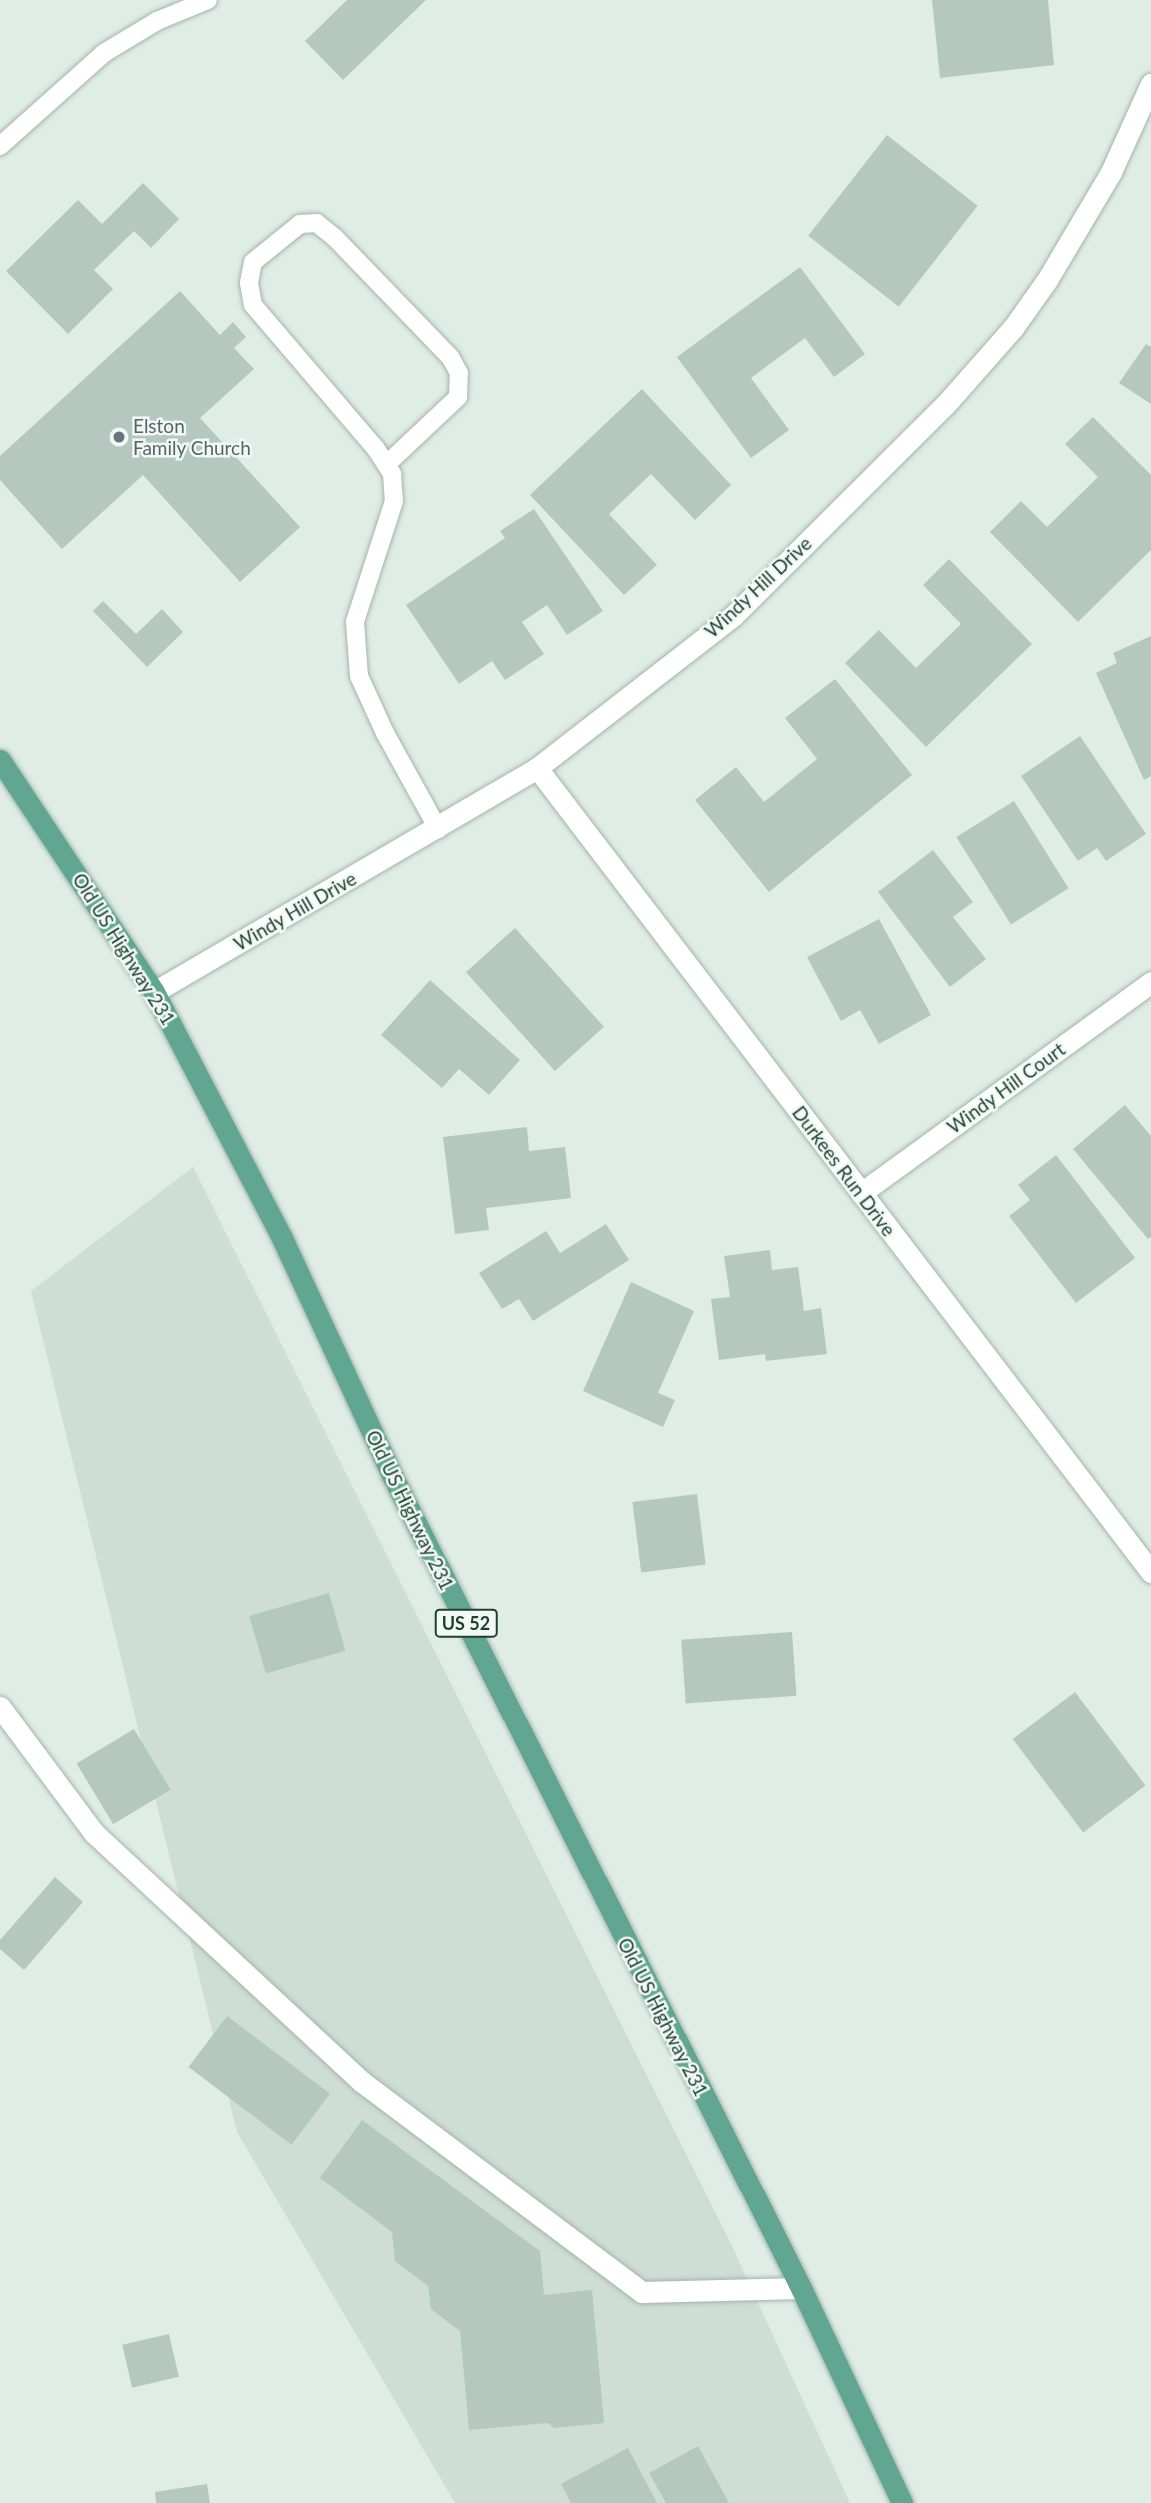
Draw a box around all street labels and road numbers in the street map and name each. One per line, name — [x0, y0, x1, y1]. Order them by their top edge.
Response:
street label: Windy Hill Drive — [700, 532, 816, 642]
street label: Windy Hill Drive — [229, 867, 361, 955]
street label: Old US Highway 231 — [68, 869, 180, 1029]
street label: Windy Hill Court — [942, 1038, 1070, 1138]
street label: Durkees Run Drive — [788, 1101, 900, 1241]
street label: Old US Highway 231 — [361, 1426, 459, 1594]
road number: US 52 — [434, 1608, 498, 1638]
street label: Old US Highway 231 — [613, 1934, 713, 2100]

